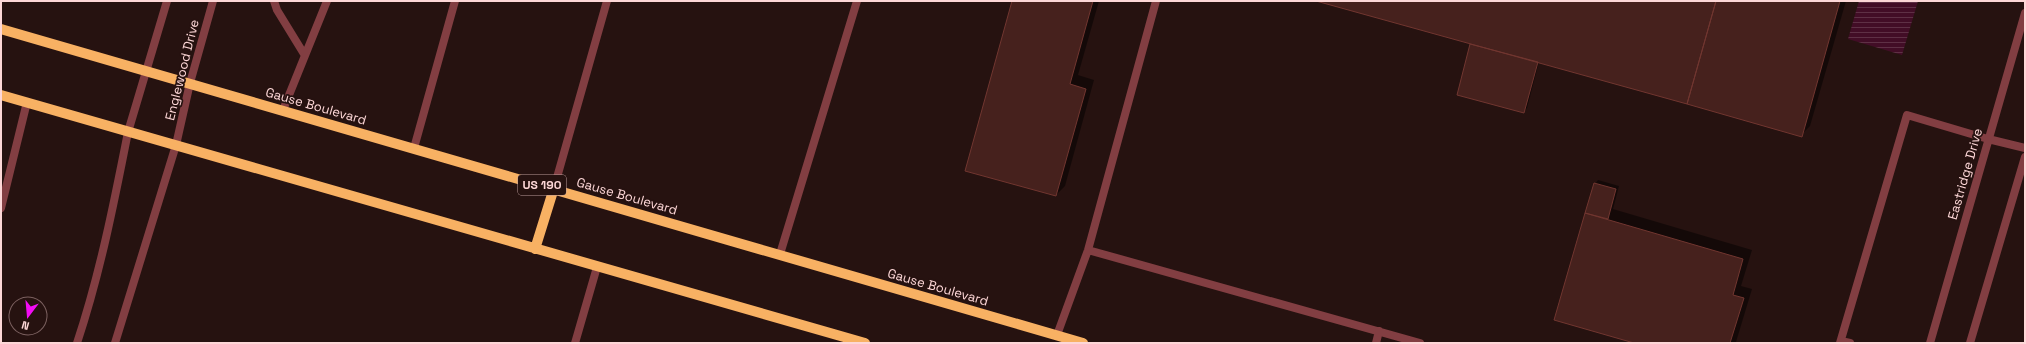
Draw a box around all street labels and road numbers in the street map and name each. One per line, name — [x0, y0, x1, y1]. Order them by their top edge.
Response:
street label: Englewood Drive — [161, 18, 203, 122]
street label: Gause Boulevard — [264, 83, 368, 129]
street label: Eastridge Drive — [1944, 126, 1986, 222]
street label: Gause Boulevard — [575, 173, 679, 219]
road number: US 190 — [518, 175, 566, 195]
street label: Gause Boulevard — [886, 264, 990, 310]

